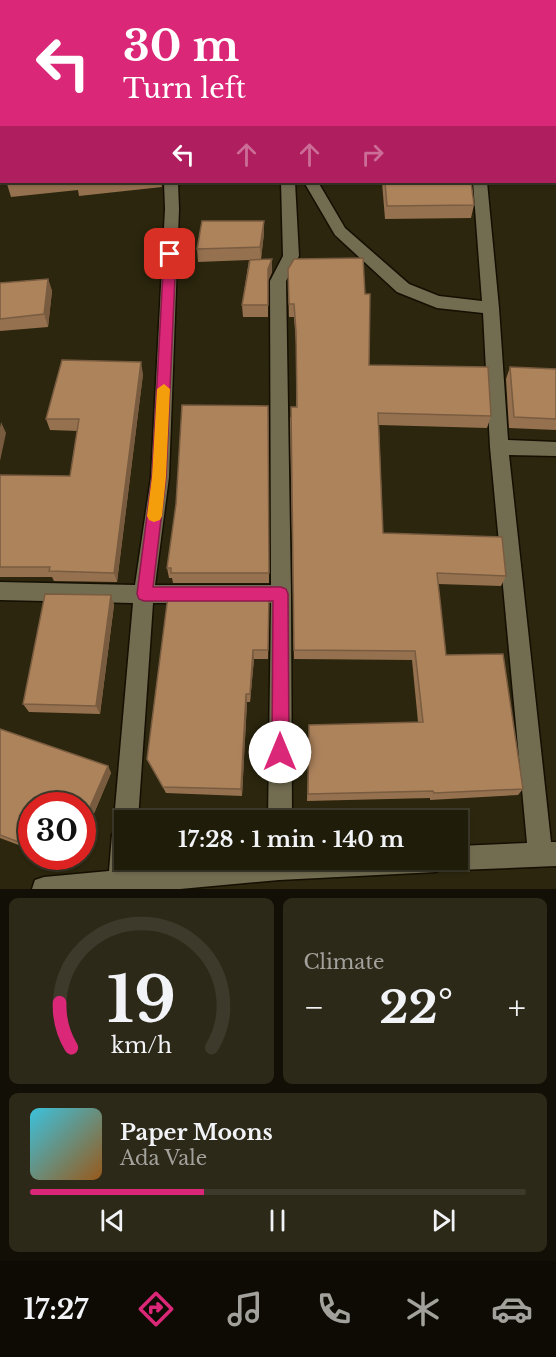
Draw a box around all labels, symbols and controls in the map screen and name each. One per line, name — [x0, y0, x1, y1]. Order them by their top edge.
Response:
text: 30 m — [123, 20, 239, 72]
icon: left — [24, 24, 102, 102]
text: Turn left — [123, 72, 246, 105]
icon: left — [167, 138, 200, 171]
icon: ahead — [230, 138, 263, 171]
icon: ahead — [293, 138, 326, 171]
icon: right — [356, 138, 389, 171]
pin — [144, 228, 195, 279]
icon: arrive — [153, 237, 186, 270]
position arrow — [248, 720, 312, 784]
speed limit sign: 30 — [18, 792, 96, 870]
text: 17:28 · 1 min · 140 m — [178, 826, 404, 853]
text: Climate — [304, 950, 384, 974]
text: 19 — [107, 961, 176, 1039]
text: 22° — [379, 979, 453, 1035]
text: − — [304, 987, 324, 1028]
text: + — [508, 987, 526, 1028]
text: km/h — [111, 1032, 172, 1059]
text: Paper Moons — [120, 1119, 273, 1146]
text: Ada Vale — [120, 1146, 207, 1170]
icon: previous — [96, 1204, 129, 1237]
icon: pause — [261, 1204, 294, 1237]
icon: next — [427, 1204, 460, 1237]
icon: directions — [135, 1288, 177, 1330]
icon: music — [224, 1288, 266, 1330]
icon: phone — [313, 1288, 355, 1330]
icon: climate — [402, 1288, 444, 1330]
icon: car — [491, 1288, 533, 1330]
text: 17:27 — [23, 1293, 88, 1326]

